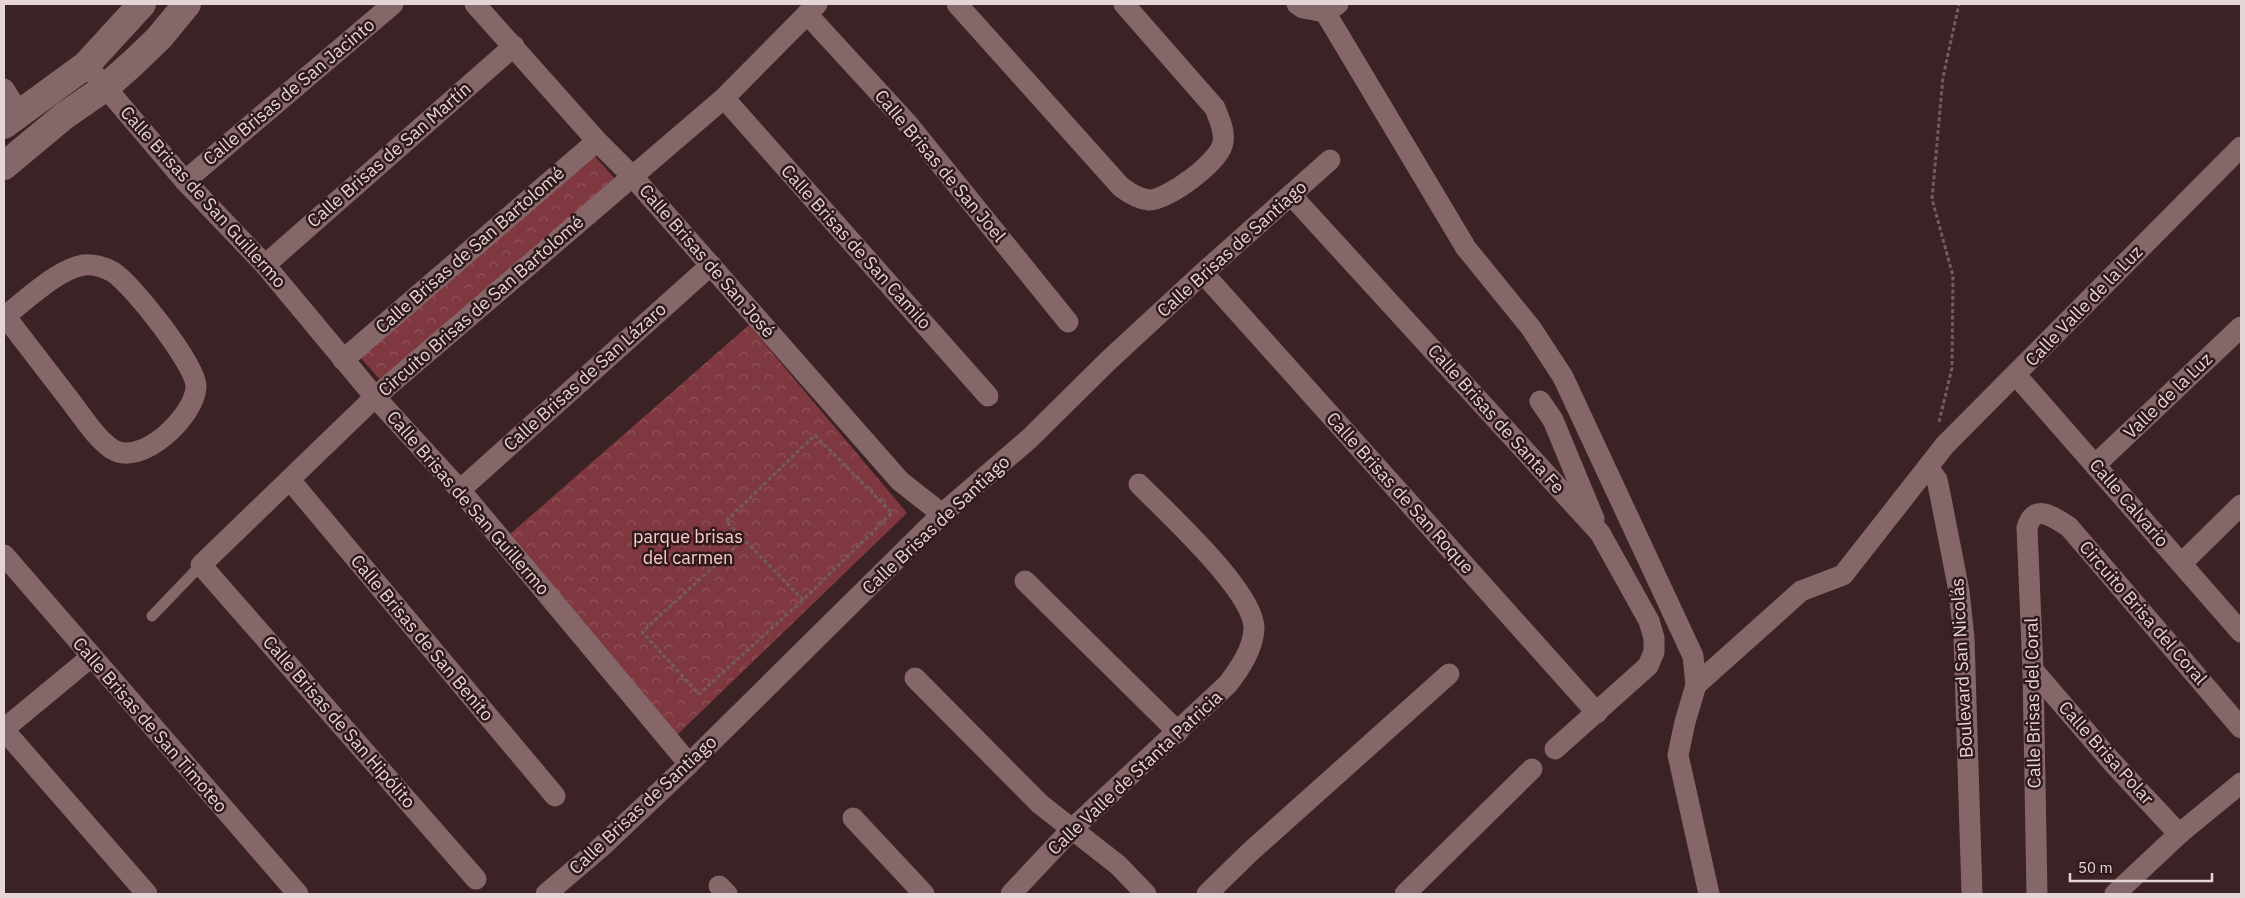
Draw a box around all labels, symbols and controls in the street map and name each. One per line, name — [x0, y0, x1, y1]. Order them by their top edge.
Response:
street label: Calle Brisas de San Jacinto — [198, 13, 379, 170]
street label: Calle Brisas de San Martín — [302, 77, 475, 232]
street label: Calle Brisas de San Joel — [870, 85, 1011, 247]
street label: Calle Brisas de San Guillermo — [115, 101, 291, 292]
street label: Calle Brisas de San Camilo — [776, 159, 937, 334]
street label: Calle Brisas de San Bartolomé — [370, 161, 569, 338]
street label: Calle Brisas de Santiago — [1152, 175, 1311, 322]
street label: Calle Brisas de San José — [634, 179, 780, 342]
street label: Circuito Brisas de San Bartolomé — [373, 210, 588, 401]
street label: Calle Valle de la Luz — [2020, 240, 2147, 371]
street label: Calle Brisas de San Lázaro — [499, 297, 671, 456]
street label: Calle Brisas de Santa Fe — [1423, 339, 1570, 498]
street label: Valle de la Luz — [2118, 348, 2217, 444]
street label: Calle Brisas de San Guillermo — [382, 406, 555, 600]
street label: Calle Brisas de San Roque — [1322, 407, 1479, 578]
street label: Calle Brisas de Santiago — [857, 450, 1014, 599]
street label: Calle Calvario — [2085, 454, 2174, 552]
park label: parque brisas del carmen — [633, 525, 743, 569]
street label: Circuito Brisa del Coral — [2074, 536, 2212, 690]
street label: Calle Brisas de San Benito — [346, 550, 499, 726]
street label: Boulevard San Nicolás — [1945, 577, 1978, 759]
street label: Calle Brisas del Coral — [2020, 617, 2045, 789]
street label: Calle Brisas de San Hipólito — [258, 631, 421, 813]
street label: Calle Brisas de San Timoteo — [68, 632, 233, 817]
street label: Calle Valle de Stanta Patricia — [1042, 685, 1227, 860]
street label: Calle Brisa Polar — [2054, 696, 2159, 810]
street label: Calle Brisas de Santiago — [564, 730, 721, 879]
scale bar — [2070, 850, 2212, 882]
text: 50 m — [2078, 858, 2113, 877]

